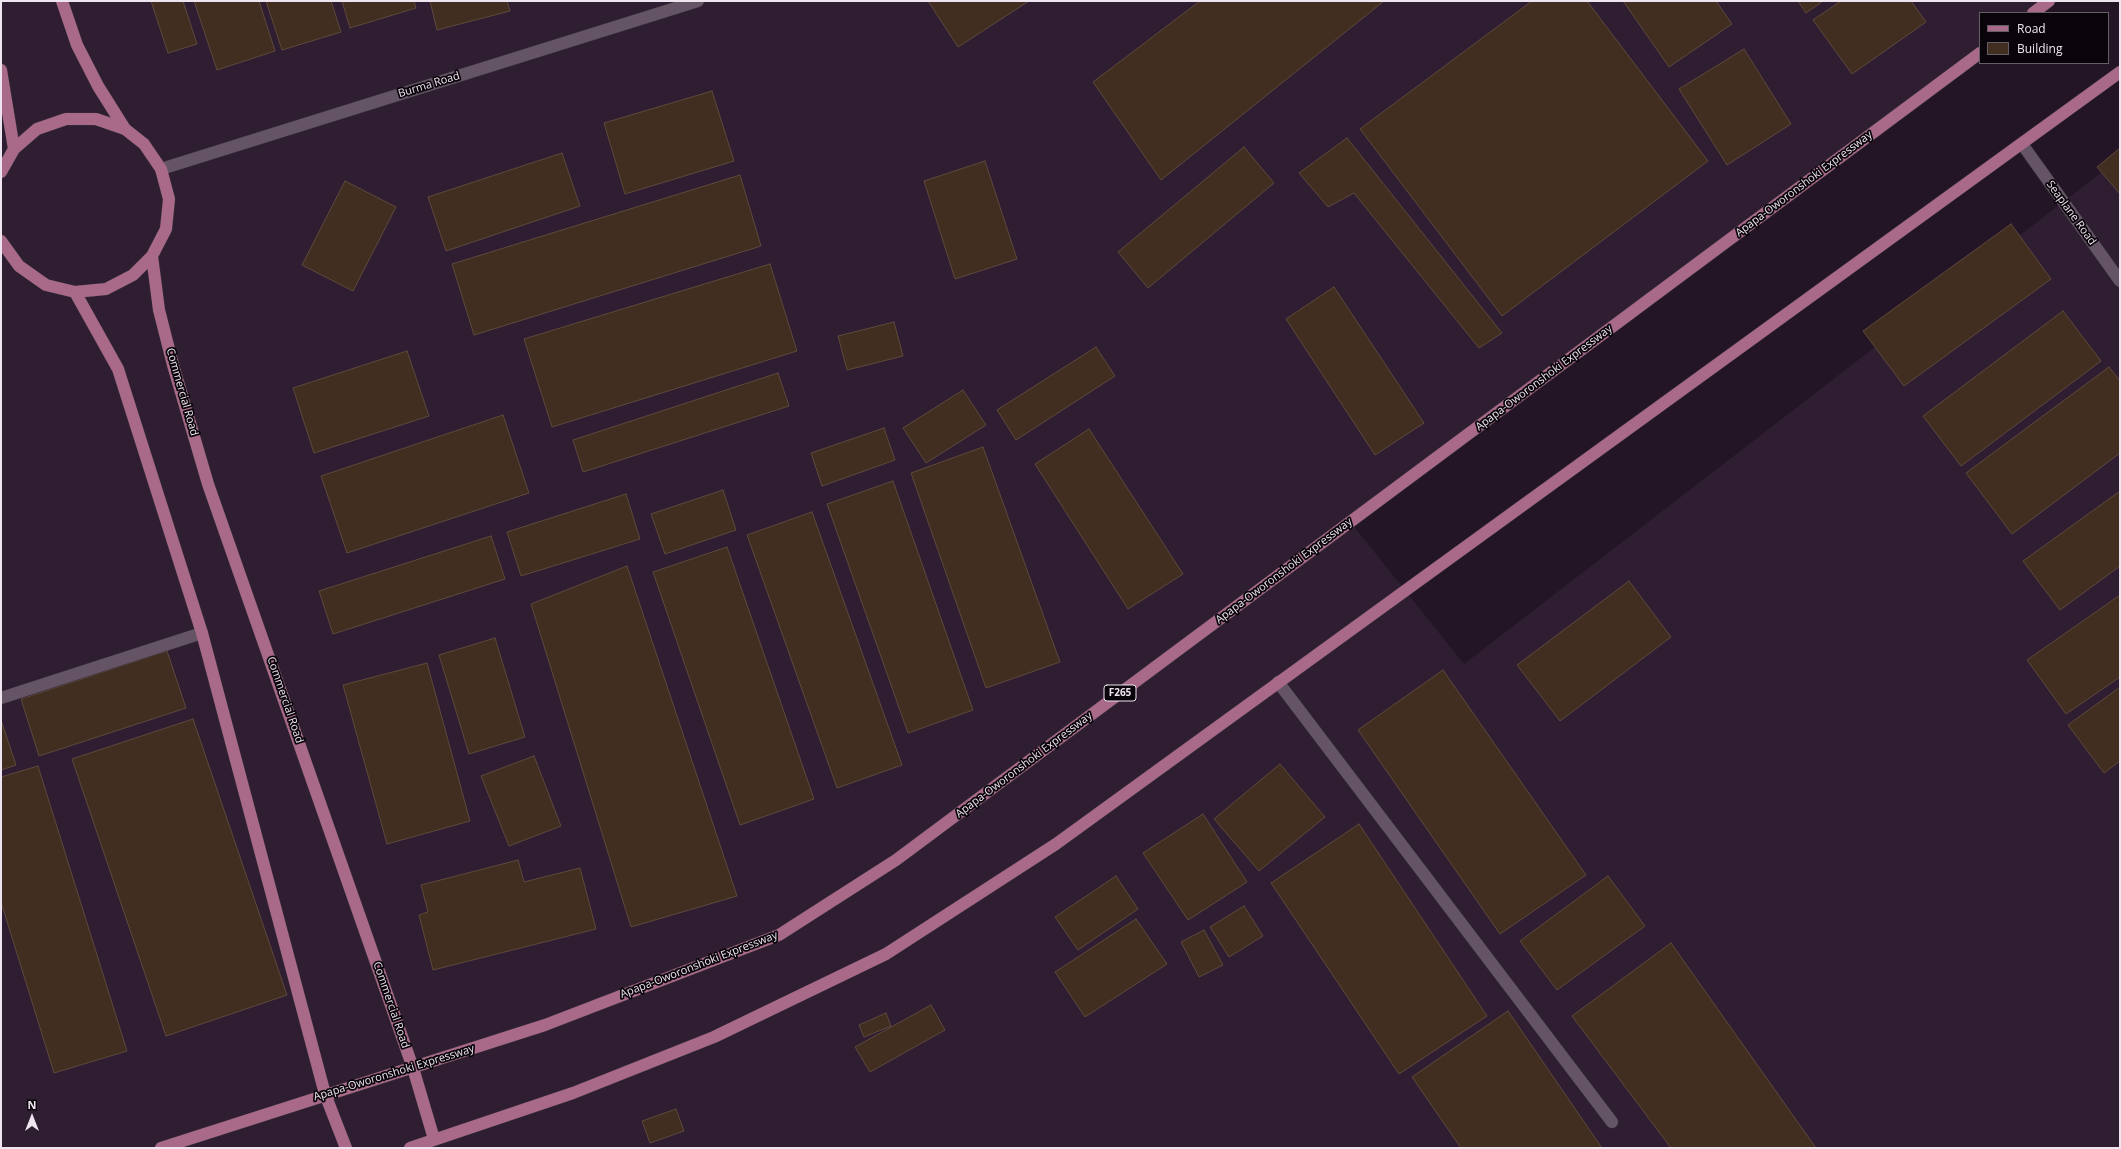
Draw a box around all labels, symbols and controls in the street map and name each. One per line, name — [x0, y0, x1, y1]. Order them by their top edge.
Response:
legend — [1979, 12, 2109, 64]
text: Road — [2017, 20, 2046, 37]
text: Building — [2017, 40, 2062, 57]
street label: Burma Road — [397, 69, 461, 101]
street label: Apapa-Oworonshoki Expressway — [1733, 128, 1875, 240]
street label: Seaplane Road — [2043, 178, 2099, 248]
street label: Apapa-Oworonshoki Expressway — [1473, 322, 1615, 434]
street label: Commercial Road — [163, 347, 201, 437]
street label: Apapa-Oworonshoki Expressway — [1213, 515, 1355, 627]
street label: Commercial Road — [264, 655, 306, 745]
road number: F265 — [1104, 685, 1136, 701]
street label: Apapa-Oworonshoki Expressway — [953, 709, 1095, 821]
street label: Apapa-Oworonshoki Expressway — [618, 929, 780, 1001]
street label: Commercial Road — [370, 960, 412, 1050]
street label: Apapa-Oworonshoki Expressway — [312, 1042, 476, 1104]
north arrow — [12, 1097, 52, 1137]
text: N — [28, 1097, 36, 1112]

